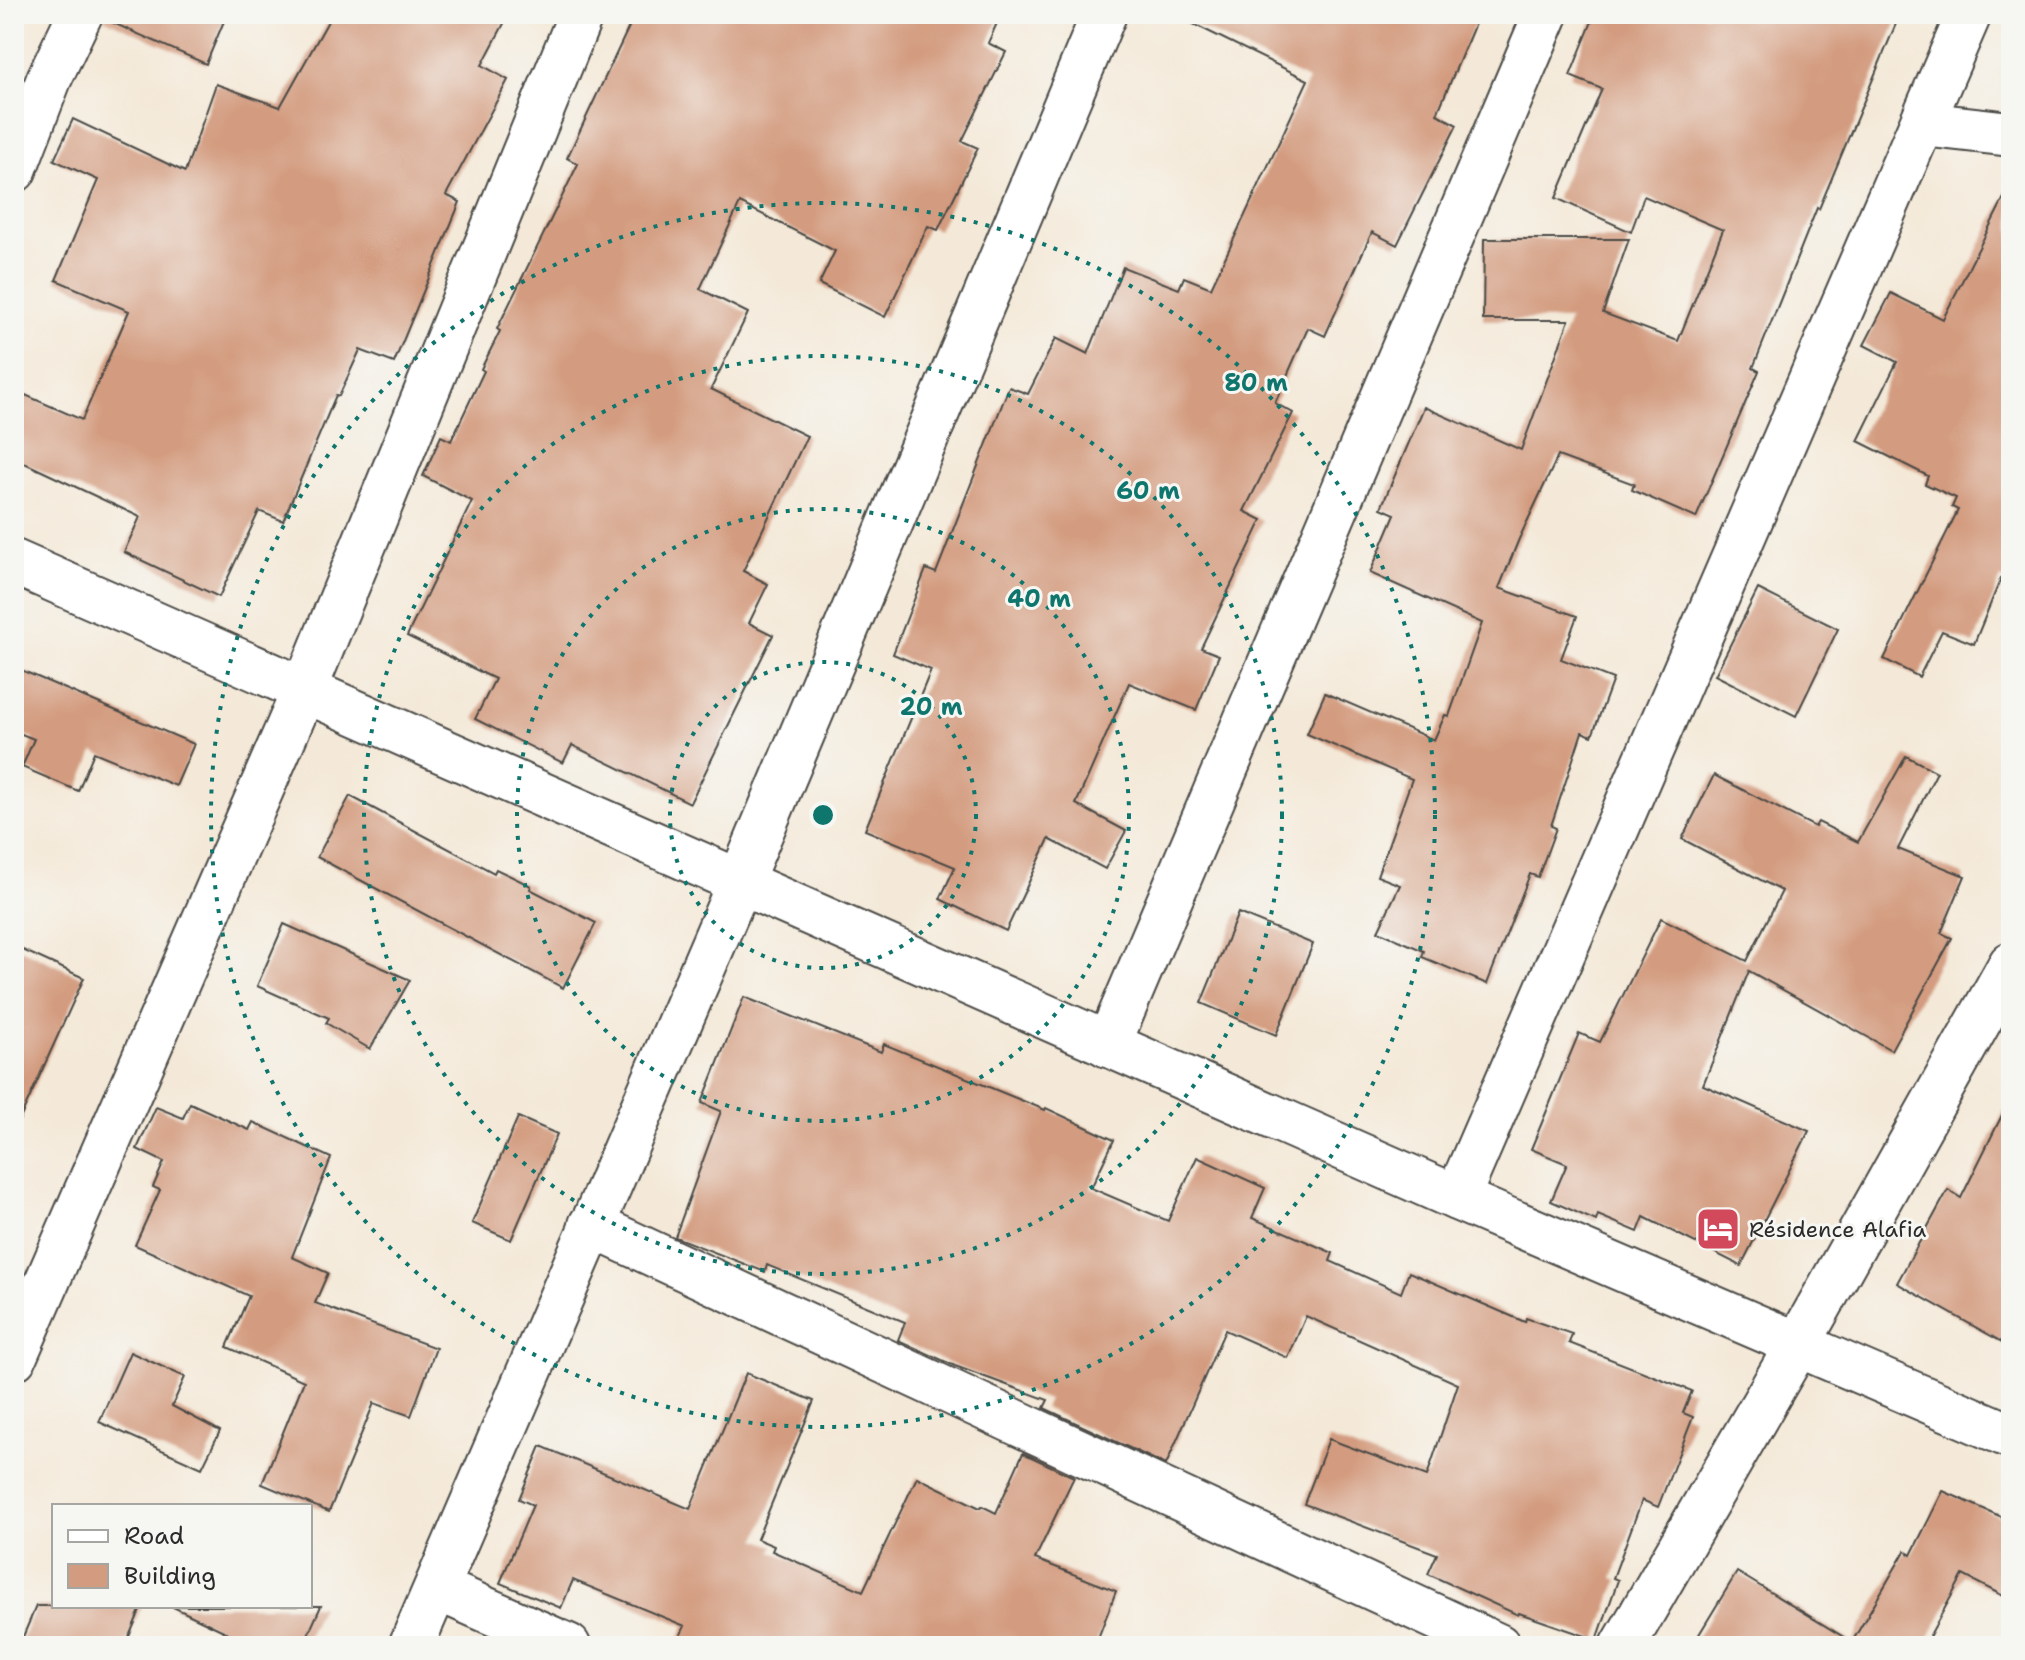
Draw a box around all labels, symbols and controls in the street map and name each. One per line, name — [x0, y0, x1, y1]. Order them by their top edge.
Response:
text: 80 m — [1224, 367, 1288, 399]
text: 60 m — [1116, 475, 1180, 507]
text: 40 m — [1007, 583, 1071, 615]
text: 20 m — [899, 691, 963, 723]
centre of rings — [809, 801, 837, 829]
hotel icon: Résidence Alafia — [1694, 1205, 1742, 1253]
place label: Résidence Alafia — [1749, 1215, 1927, 1244]
legend — [52, 1504, 312, 1608]
text: Road — [124, 1520, 184, 1552]
text: Building — [124, 1560, 216, 1592]

